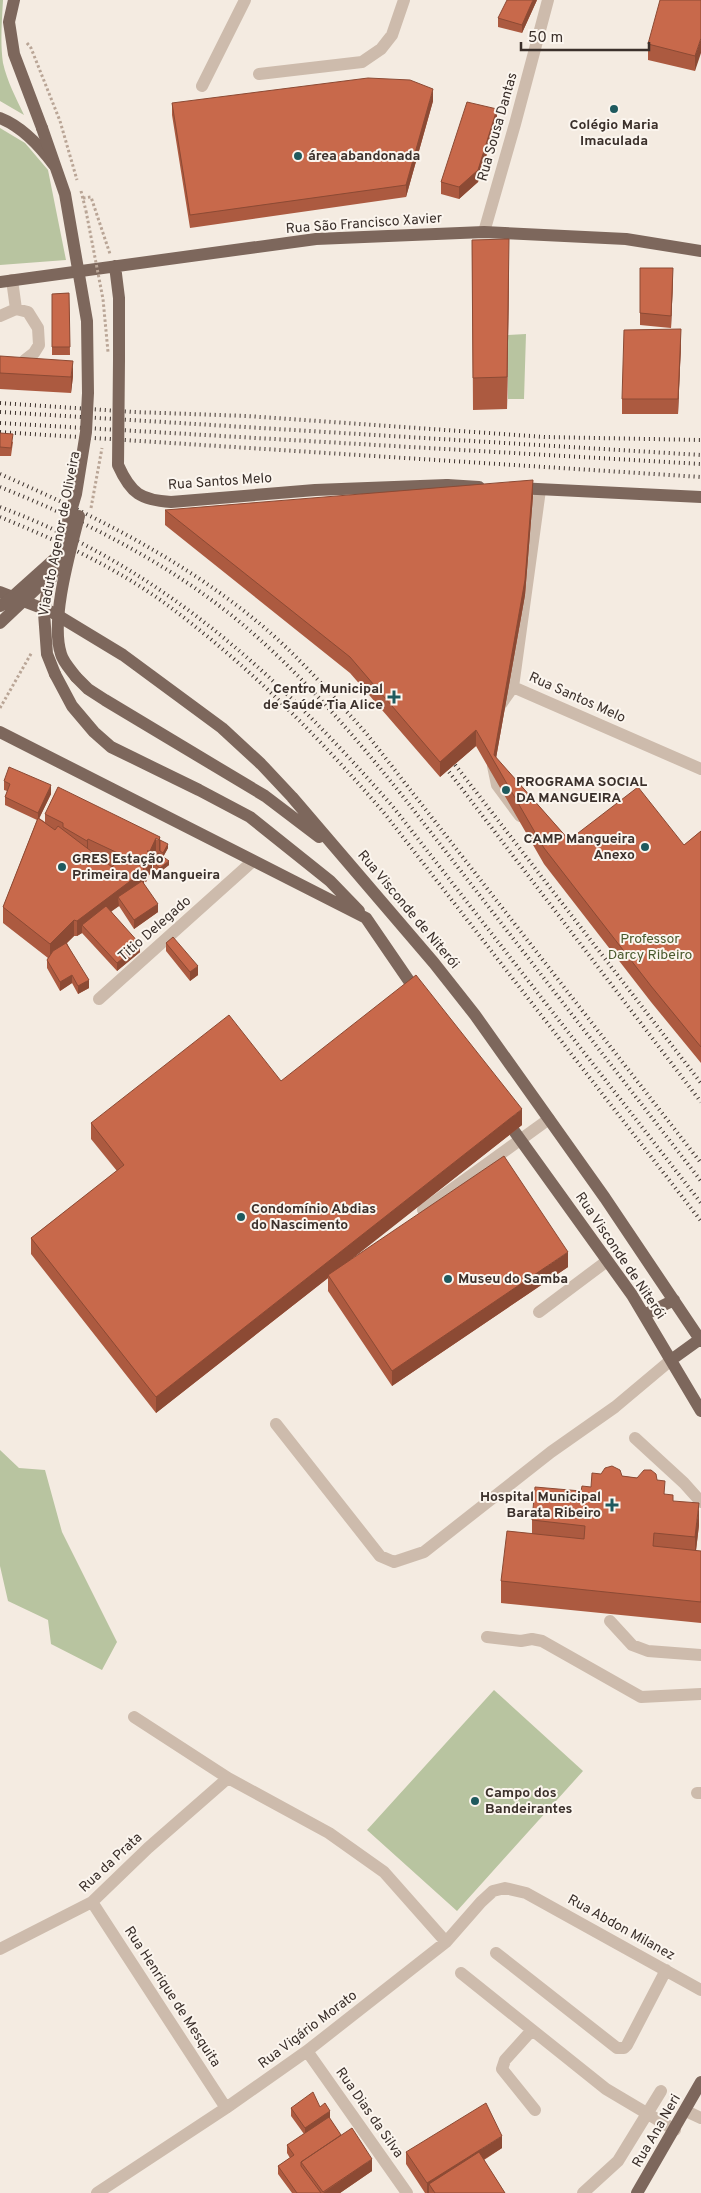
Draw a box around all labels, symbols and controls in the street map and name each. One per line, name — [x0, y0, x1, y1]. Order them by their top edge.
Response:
scale bar — [521, 20, 648, 52]
text: 50 m — [528, 29, 563, 48]
street label: Rua Sousa Dantas — [474, 71, 522, 183]
marker: Colégio Maria Imaculada — [608, 103, 620, 115]
place label: Colégio Maria Imaculada — [570, 117, 658, 150]
place label: área abandonada — [308, 148, 420, 165]
marker: área abandonada — [292, 150, 304, 162]
street label: Rua São Francisco Xavier — [285, 210, 443, 238]
street label: Viaduto Agenor de Oliveira — [36, 450, 84, 618]
street label: Rua Santos Melo — [167, 470, 273, 494]
street label: Rua Santos Melo — [526, 669, 628, 727]
place label: Centro Municipal de Saúde Tia Alice — [263, 681, 383, 714]
marker: Centro Municipal de Saúde Tia Alice — [387, 690, 401, 704]
place label: PROGRAMA SOCIAL DA MANGUEIRA — [516, 774, 647, 807]
marker: PROGRAMA SOCIAL DA MANGUEIRA — [500, 784, 512, 796]
place label: CAMP Mangueira Anexo — [524, 831, 635, 864]
marker: CAMP Mangueira Anexo — [639, 841, 651, 853]
street label: Rua Visconde de Niterói — [353, 847, 463, 973]
place label: GRES Estação Primeira de Mangueira — [72, 851, 220, 884]
marker: GRES Estação Primeira de Mangueira — [56, 861, 68, 873]
street label: Titio Delegado — [115, 893, 195, 965]
park label: Professor Darcy Ribeiro — [608, 931, 693, 964]
street label: Rua Visconde de Niterói — [571, 1189, 669, 1323]
place label: Condomínio Abdias do Nascimento — [251, 1201, 376, 1234]
marker: Condomínio Abdias do Nascimento — [235, 1211, 247, 1223]
place label: Museu do Samba — [458, 1271, 568, 1288]
marker: Museu do Samba — [442, 1273, 454, 1285]
place label: Hospital Municipal Barata Ribeiro — [480, 1489, 601, 1522]
marker: Hospital Municipal Barata Ribeiro — [605, 1498, 619, 1512]
place label: Campo dos Bandeirantes — [485, 1785, 573, 1818]
marker: Campo dos Bandeirantes — [469, 1795, 481, 1807]
street label: Rua da Prata — [76, 1830, 146, 1896]
street label: Rua Abdon Milanez — [564, 1891, 678, 1965]
street label: Rua Henrique de Mesquita — [120, 1923, 224, 2071]
street label: Rua Vigário Morato — [255, 1987, 361, 2073]
street label: Rua Dias da Silva — [332, 2065, 406, 2161]
street label: Rua Ana Neri — [629, 2091, 685, 2171]

